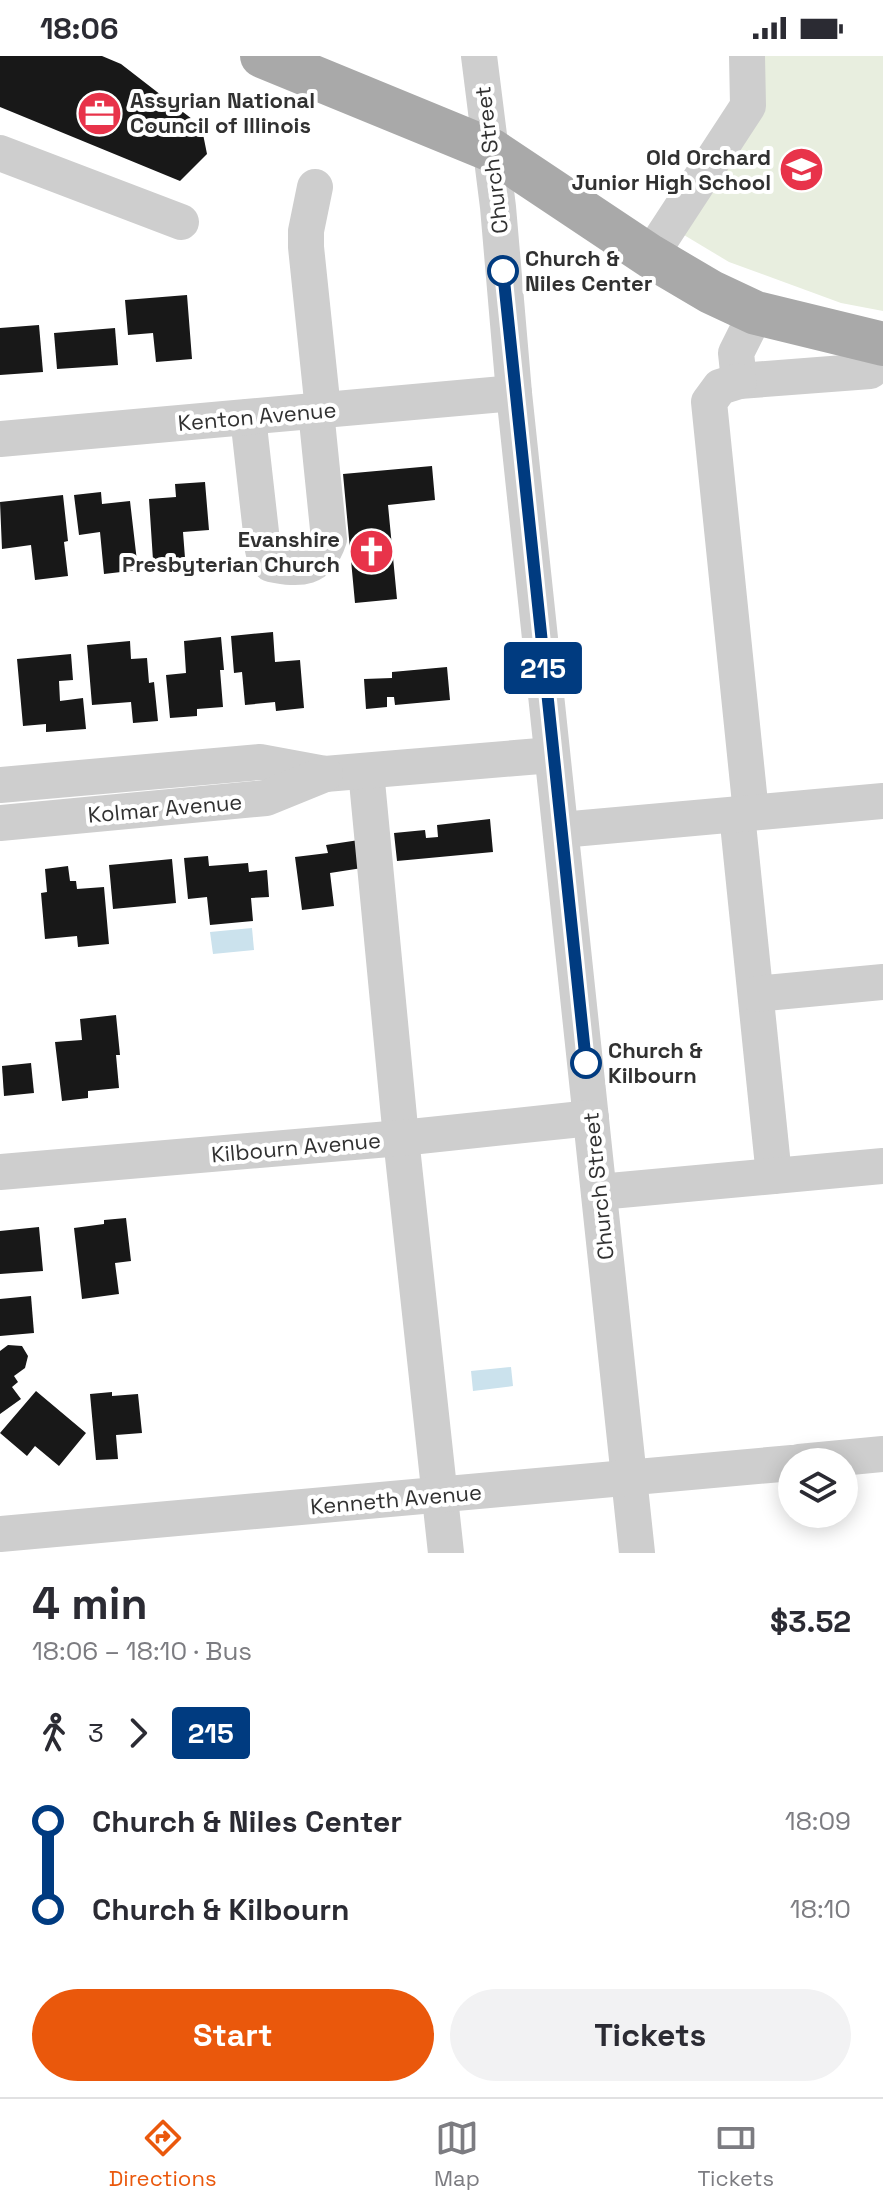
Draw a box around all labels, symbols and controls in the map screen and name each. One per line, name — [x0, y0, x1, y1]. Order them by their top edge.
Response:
text: 18:06 — [40, 9, 118, 48]
street label: Church Street — [468, 85, 514, 235]
place label: Assyrian National Council of Illinois — [130, 86, 315, 139]
office icon: Assyrian National Council of Illinois — [75, 89, 123, 137]
place label: Old Orchard Junior High School — [572, 143, 771, 196]
school or university icon: Old Orchard Junior High School — [778, 146, 826, 194]
place label: Church & Niles Center — [525, 244, 653, 297]
marker: Church & Niles Center — [488, 256, 518, 286]
street label: Kenton Avenue — [177, 395, 337, 437]
place label: Evanshire Presbyterian Church — [122, 525, 340, 578]
church icon: Evanshire Presbyterian Church — [347, 528, 395, 576]
line badge: 215 — [497, 642, 589, 694]
text: 215 — [520, 650, 566, 686]
street label: Kolmar Avenue — [87, 787, 243, 829]
place label: Church & Kilbourn — [608, 1036, 702, 1089]
marker: Church & Kilbourn — [571, 1048, 601, 1078]
street label: Church Street — [576, 1111, 620, 1261]
street label: Kilbourn Avenue — [210, 1126, 382, 1168]
map controls — [778, 1448, 858, 1528]
button: layers — [778, 1448, 858, 1528]
street label: Kenneth Avenue — [309, 1478, 483, 1520]
text: 4 min — [32, 1576, 148, 1632]
text: $3.52 — [770, 1602, 851, 1641]
text: 18:06 – 18:10 · Bus — [32, 1634, 252, 1668]
icon: walk — [32, 1711, 76, 1755]
icon: forward — [116, 1711, 160, 1755]
text: 215 — [188, 1715, 234, 1751]
text: 3 — [88, 1716, 104, 1750]
text: Church & Niles Center — [92, 1802, 402, 1841]
text: 18:09 — [785, 1804, 851, 1838]
text: Church & Kilbourn — [92, 1890, 350, 1929]
text: 18:10 — [790, 1892, 851, 1926]
button: Start — [32, 1989, 434, 2081]
button: Tickets — [450, 1989, 851, 2081]
tab: Directions — [109, 2116, 217, 2192]
tab: Map — [434, 2116, 480, 2192]
tab: Tickets — [697, 2116, 774, 2192]

